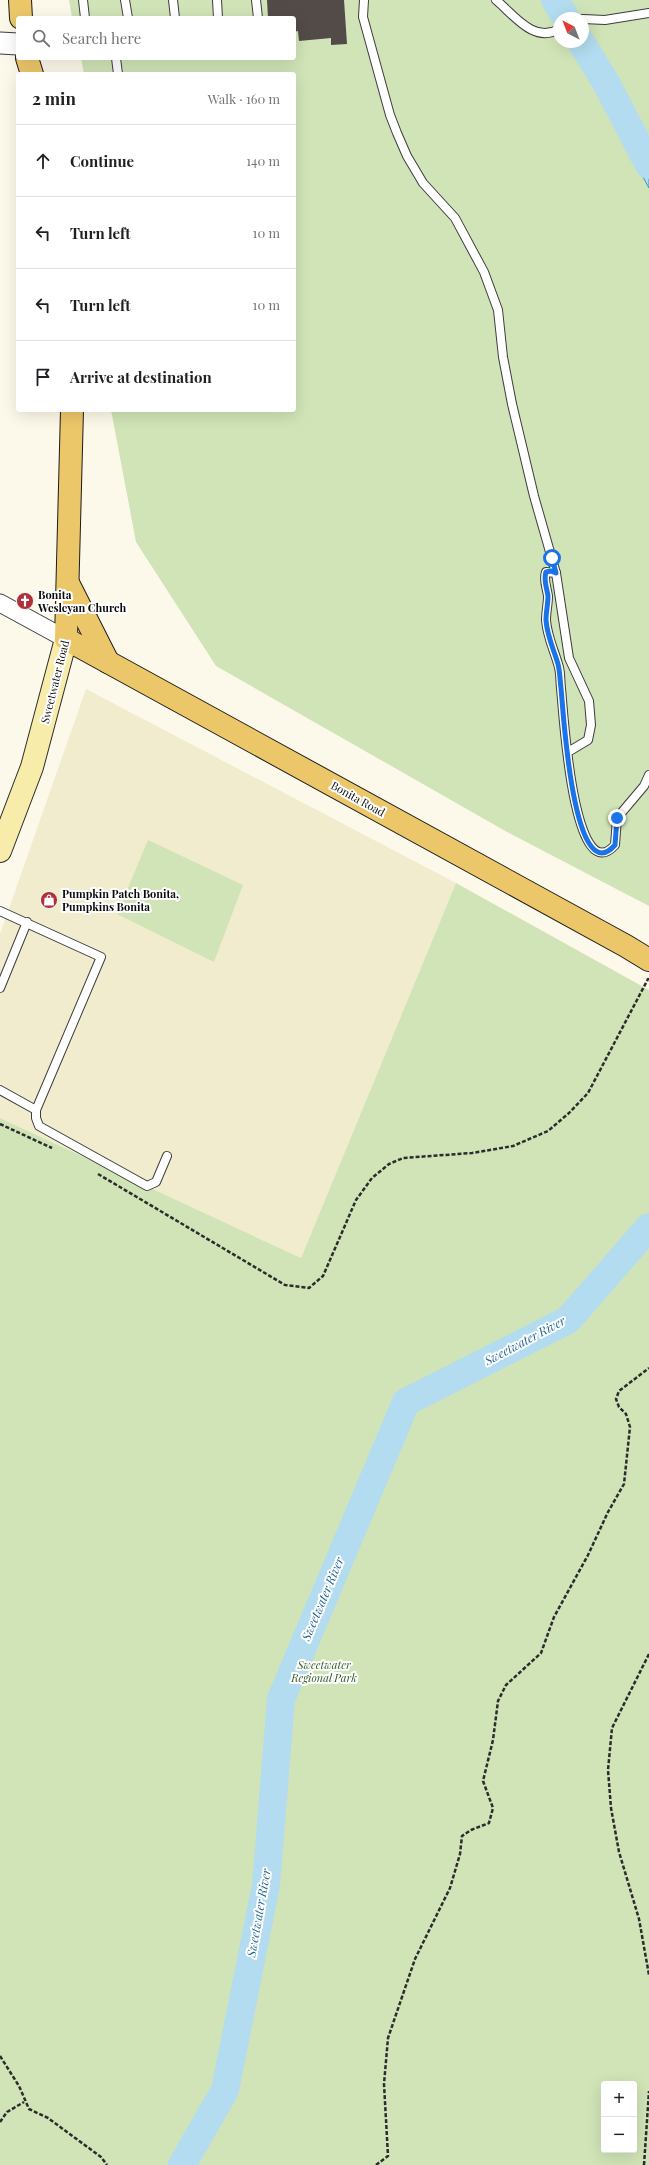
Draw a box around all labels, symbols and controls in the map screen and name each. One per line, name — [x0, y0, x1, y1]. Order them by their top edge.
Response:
north arrow — [553, 12, 589, 48]
search box — [16, 16, 296, 60]
icon: search — [30, 27, 52, 49]
text: Search here — [62, 28, 141, 48]
text: 2 min — [32, 87, 76, 109]
text: Walk · 160 m — [208, 90, 280, 107]
icon: ahead — [32, 150, 54, 172]
text: Continue — [70, 151, 134, 171]
text: 140 m — [246, 152, 280, 169]
icon: left — [32, 222, 54, 244]
text: Turn left — [70, 223, 131, 243]
text: 10 m — [253, 224, 280, 241]
icon: left — [32, 294, 54, 316]
text: Turn left — [70, 295, 131, 315]
text: 10 m — [253, 296, 280, 313]
icon: arrive — [32, 366, 54, 388]
text: Arrive at destination — [70, 367, 212, 387]
route start — [543, 549, 561, 567]
place label: Bonita Wesleyan Church — [37, 587, 126, 615]
church icon: Bonita Wesleyan Church — [15, 591, 35, 611]
street label: Sweetwater Road — [37, 638, 72, 725]
street label: Bonita Road — [329, 778, 389, 820]
route end — [608, 809, 626, 827]
place label: Pumpkin Patch Bonita, Pumpkins Bonita — [62, 886, 179, 914]
shop icon: Pumpkin Patch Bonita, Pumpkins Bonita — [39, 890, 59, 910]
water label: Sweetwater River — [480, 1312, 568, 1369]
water label: Sweetwater River — [297, 1554, 347, 1644]
park label: Sweetwater Regional Park — [290, 1657, 357, 1685]
water label: Sweetwater River — [242, 1867, 274, 1959]
map controls — [601, 2081, 637, 2153]
button: + — [601, 2081, 637, 2117]
button: − — [601, 2117, 637, 2153]

